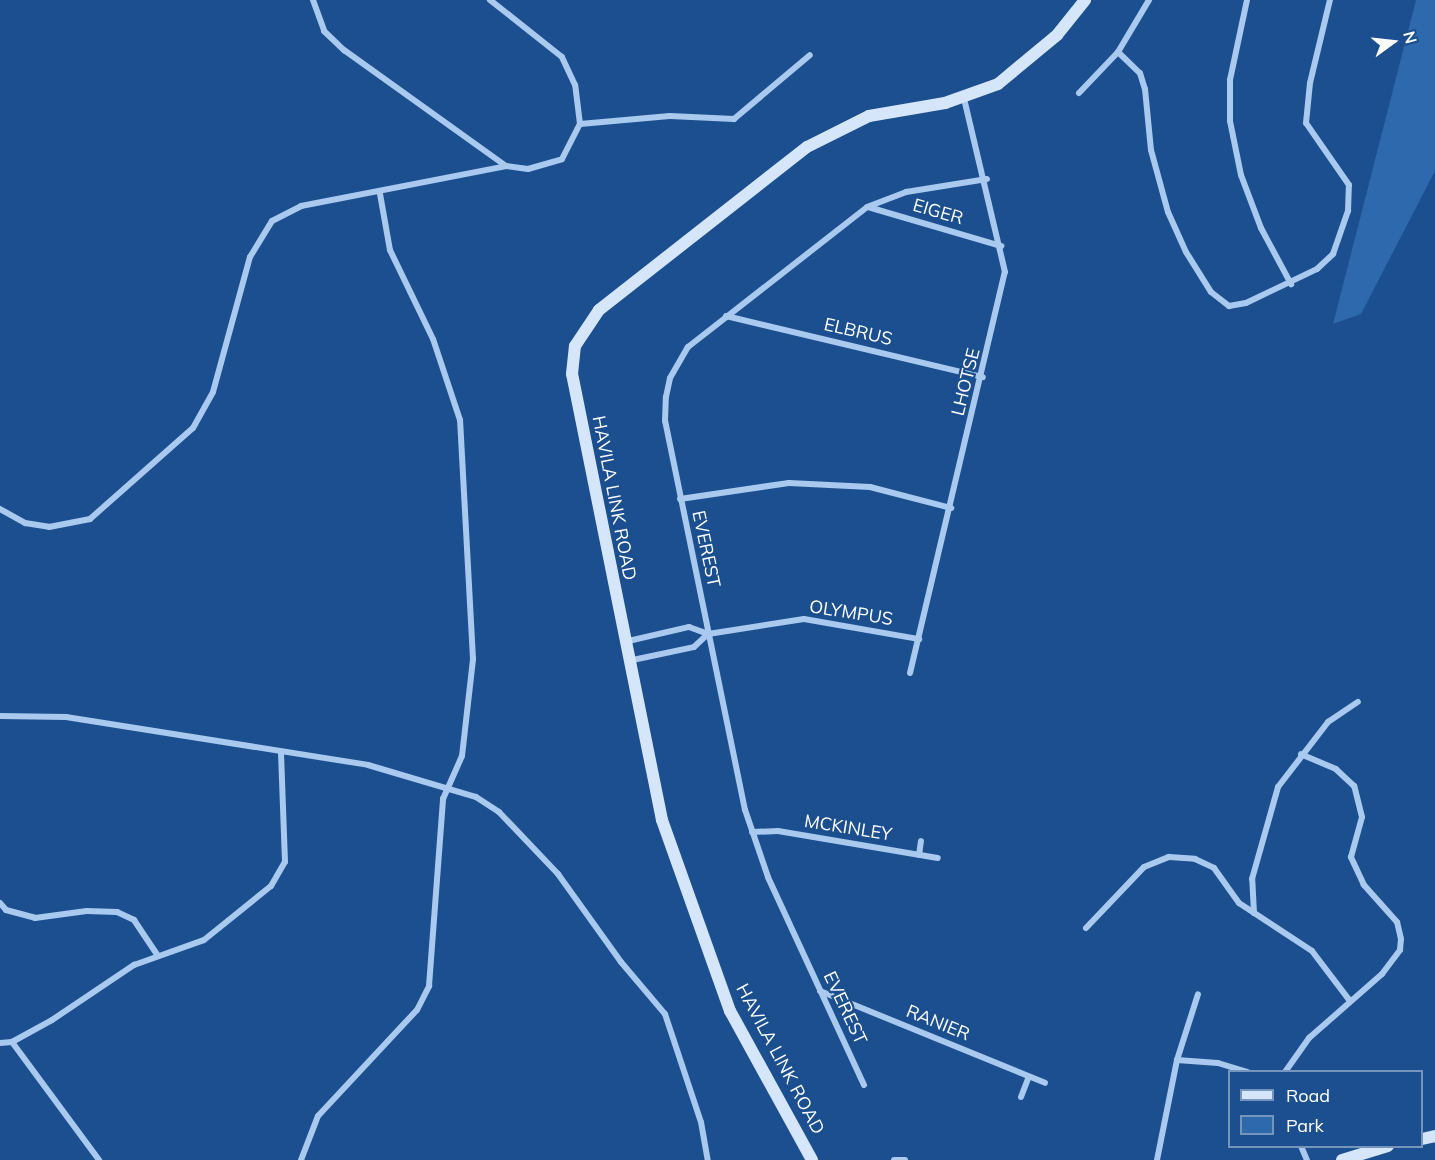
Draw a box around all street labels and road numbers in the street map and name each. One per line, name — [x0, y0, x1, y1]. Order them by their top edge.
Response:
street label: EIGER — [910, 195, 966, 229]
street label: ELBRUS — [822, 314, 894, 350]
street label: LHOTSE — [947, 346, 985, 418]
street label: HAVILA LINK ROAD — [587, 414, 641, 582]
street label: EVEREST — [687, 508, 725, 590]
street label: OLYMPUS — [808, 596, 894, 630]
street label: MCKINLEY — [803, 810, 893, 846]
street label: EVEREST — [819, 968, 871, 1048]
street label: HAVILA LINK ROAD — [731, 980, 829, 1138]
street label: RANIER — [903, 1001, 973, 1045]

